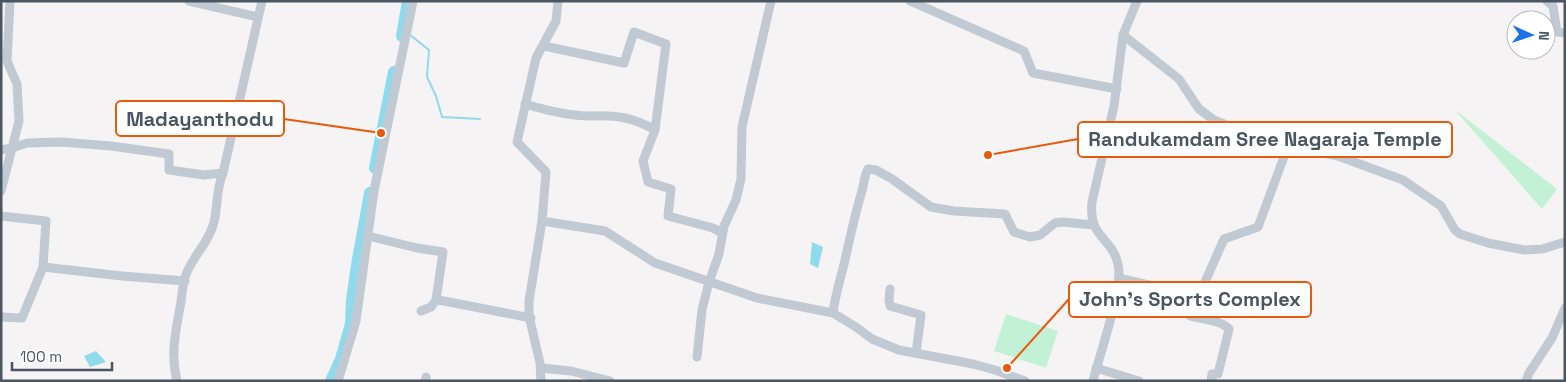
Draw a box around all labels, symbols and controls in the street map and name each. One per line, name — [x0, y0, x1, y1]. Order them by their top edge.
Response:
north arrow — [1506, 10, 1556, 60]
text: N — [1535, 31, 1553, 41]
callout: Madayanthodu — [116, 101, 284, 136]
text: Madayanthodu — [126, 106, 274, 132]
callout: Randukamdam Sree Nagaraja Temple — [1078, 122, 1452, 157]
text: Randukamdam Sree Nagaraja Temple — [1088, 126, 1442, 152]
callout: John's Sports Complex — [1069, 282, 1311, 317]
text: John's Sports Complex — [1079, 286, 1301, 312]
scale bar — [12, 340, 112, 372]
text: 100 m — [20, 347, 62, 366]

